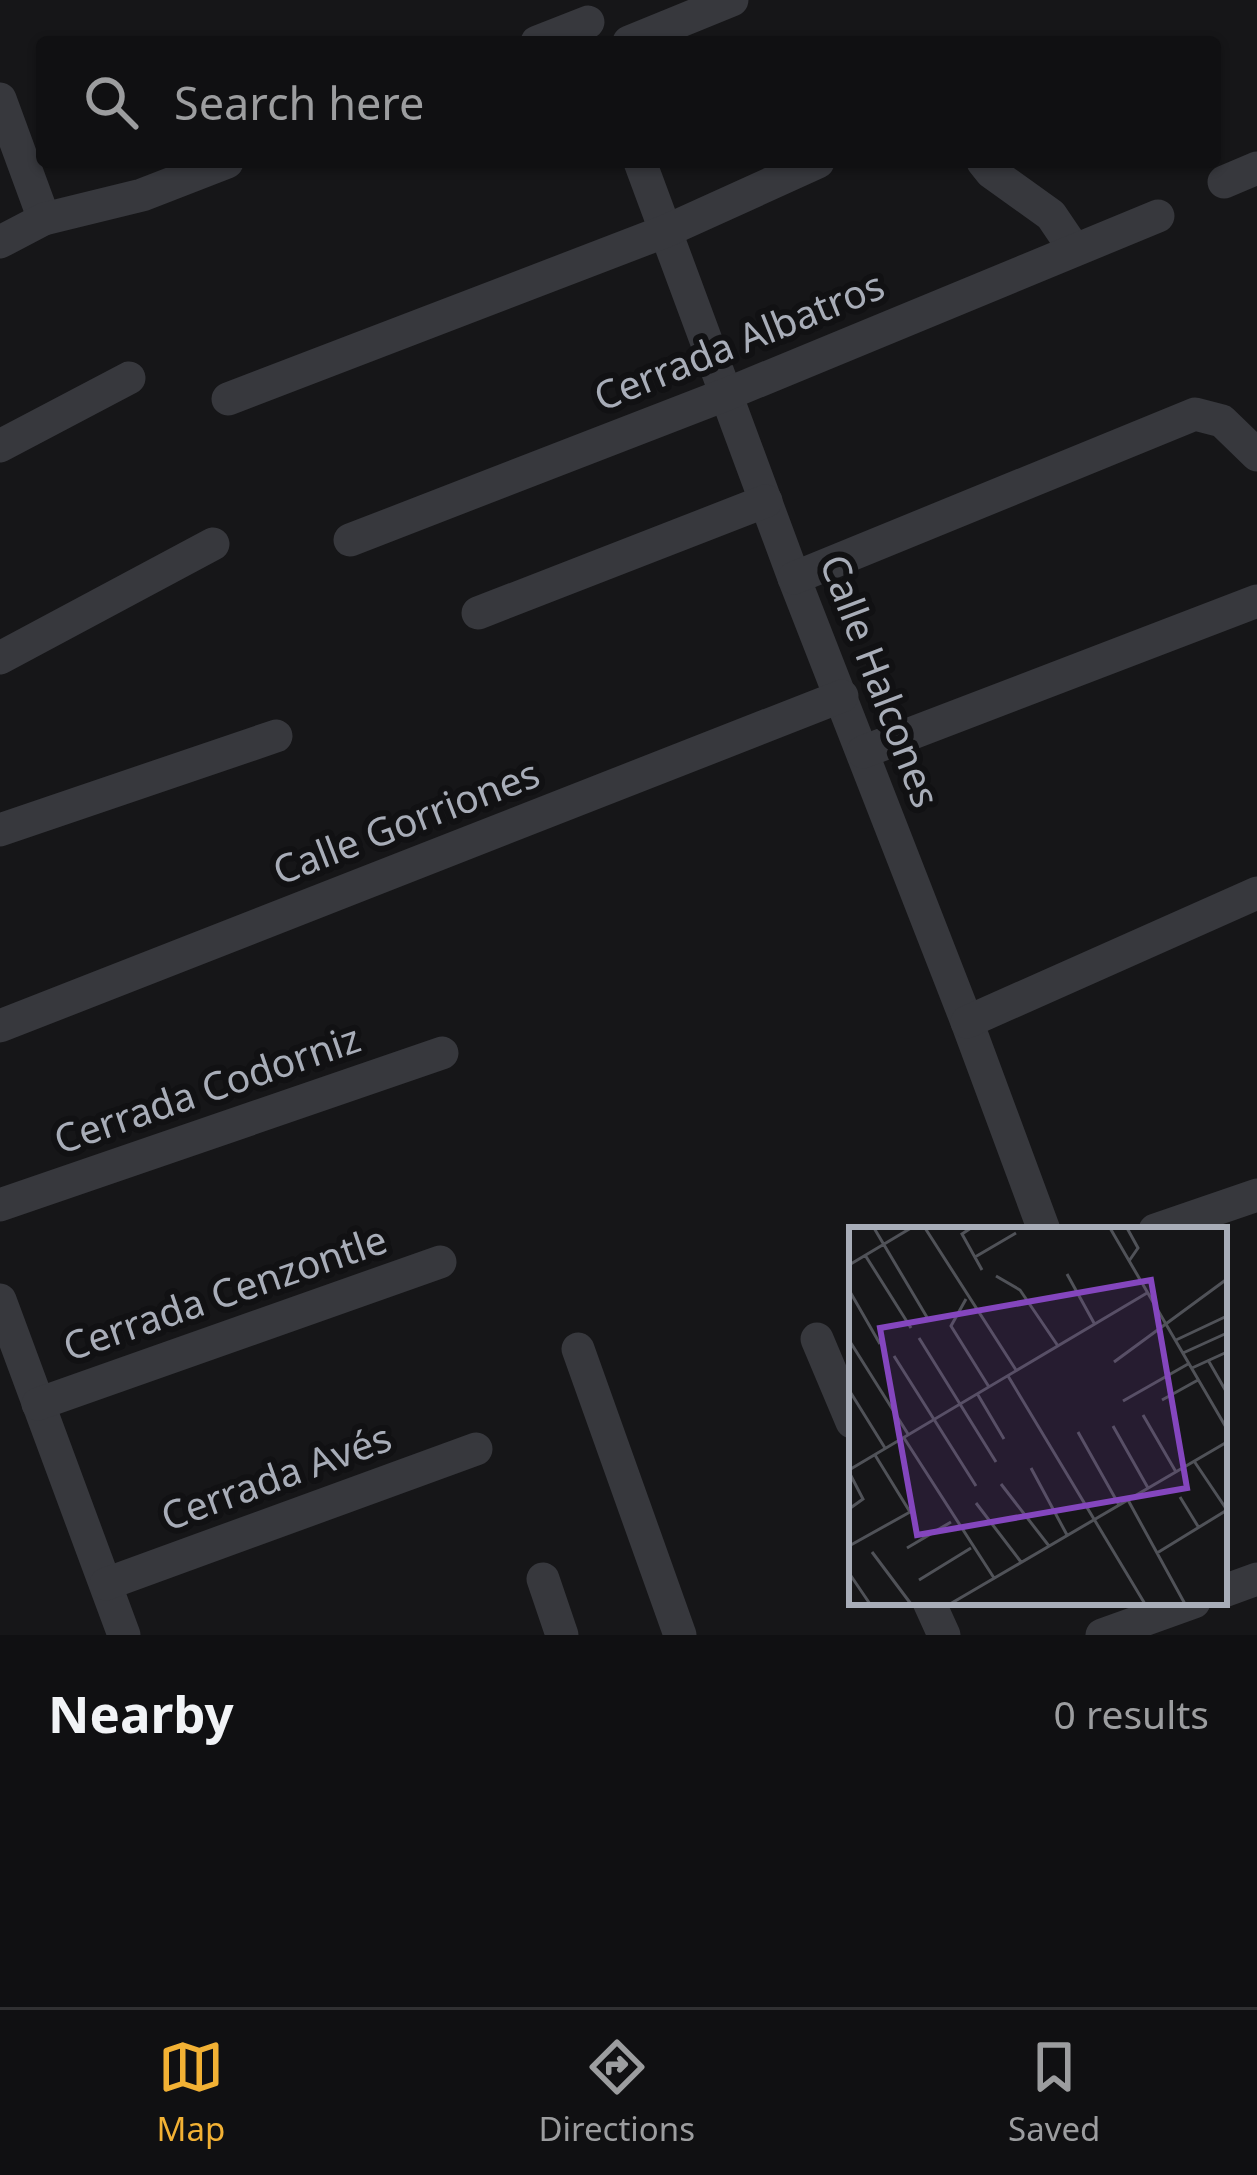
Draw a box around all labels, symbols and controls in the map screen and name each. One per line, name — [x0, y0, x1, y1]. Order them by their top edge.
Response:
search box — [36, 36, 1221, 168]
icon: search — [78, 69, 144, 135]
text: Search here — [174, 72, 424, 133]
street label: Cerrada Albatros — [585, 257, 891, 422]
street label: Calle Halcones — [809, 546, 954, 814]
street label: Calle Gorriones — [265, 745, 546, 896]
street label: Cerrada Codorniz — [46, 1010, 367, 1165]
street label: Cerrada Cenzontle — [56, 1211, 393, 1372]
inset map — [849, 1227, 1227, 1605]
street label: Cerrada Avés — [153, 1409, 398, 1542]
text: Nearby — [48, 1678, 234, 1748]
text: 0 results — [1054, 1687, 1209, 1740]
tab: Map — [157, 2034, 225, 2151]
tab: Directions — [538, 2034, 695, 2151]
tab: Saved — [1008, 2034, 1100, 2151]

